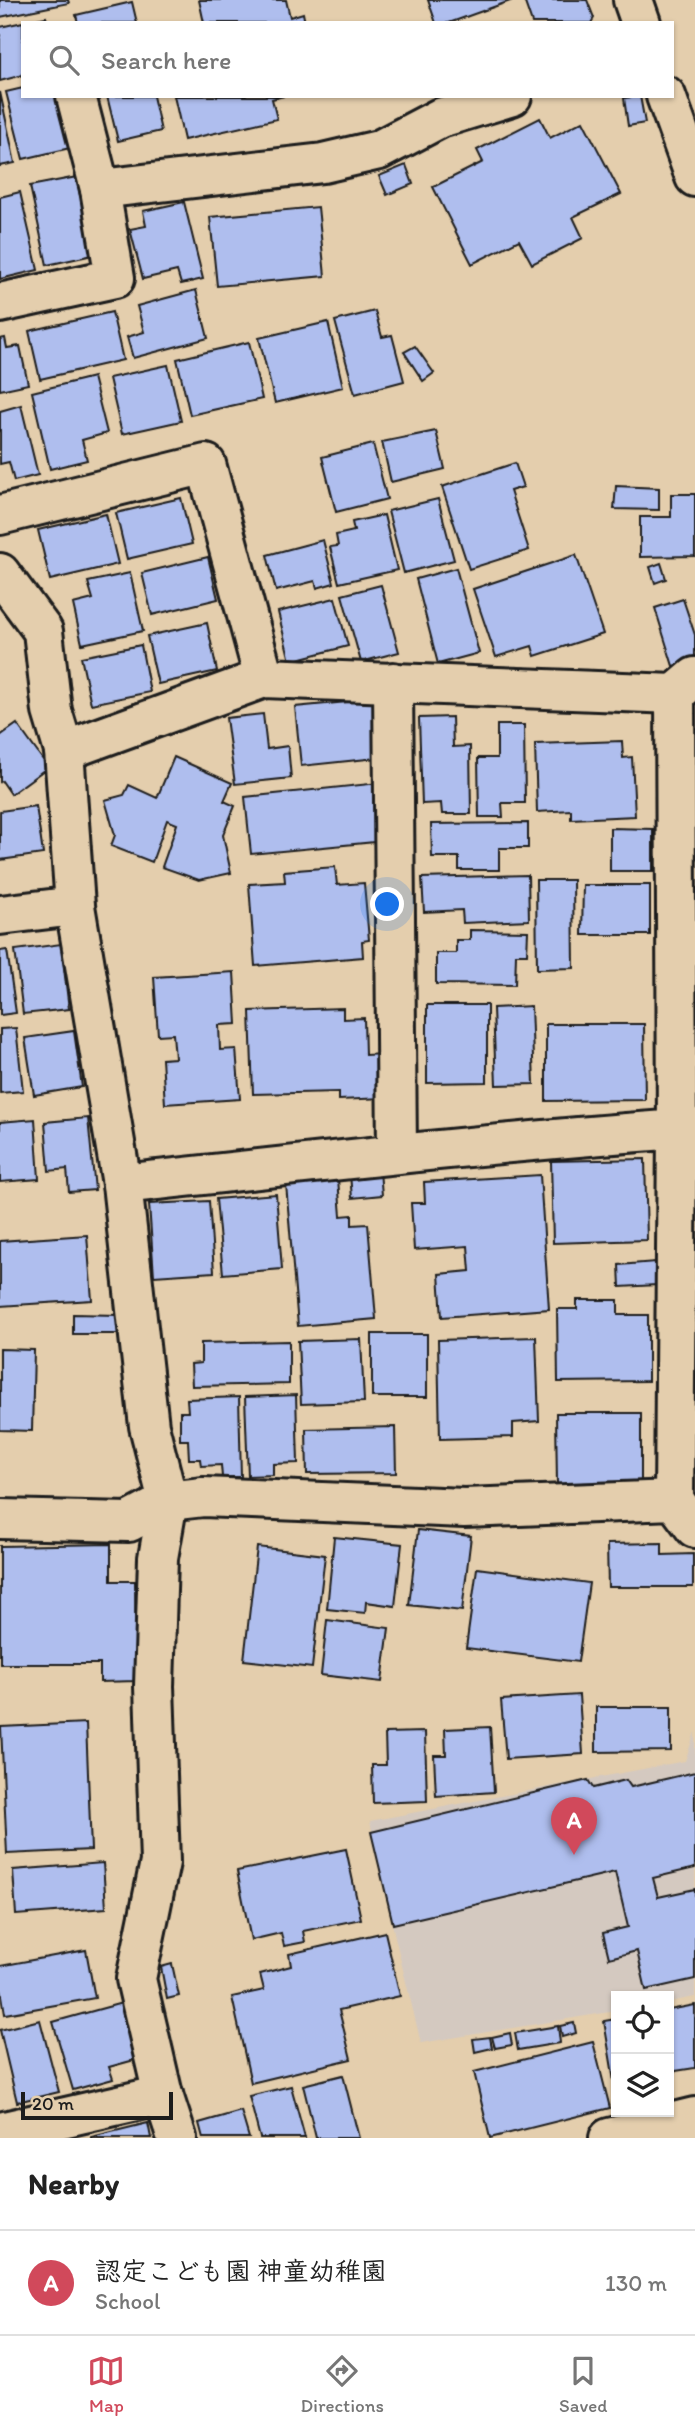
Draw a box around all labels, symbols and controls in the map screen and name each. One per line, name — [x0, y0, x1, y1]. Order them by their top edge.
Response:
search box — [21, 21, 674, 98]
icon: search — [45, 41, 83, 79]
text: Search here — [101, 44, 231, 76]
your location — [370, 887, 404, 921]
pin: A — [551, 1797, 597, 1855]
map controls — [611, 1991, 674, 2117]
button: locate — [611, 1991, 674, 2054]
button: layers — [611, 2054, 674, 2117]
scale bar — [21, 2089, 173, 2121]
text: 20 m — [32, 2092, 74, 2115]
text: Nearby — [28, 2165, 119, 2202]
text: 認定こども園 神童幼稚園 — [95, 2255, 387, 2287]
text: A — [44, 2269, 58, 2297]
text: 130 m — [605, 2269, 667, 2297]
text: School — [95, 2287, 160, 2315]
tab: Map — [87, 2352, 125, 2417]
tab: Directions — [300, 2352, 384, 2417]
tab: Saved — [559, 2352, 607, 2417]

